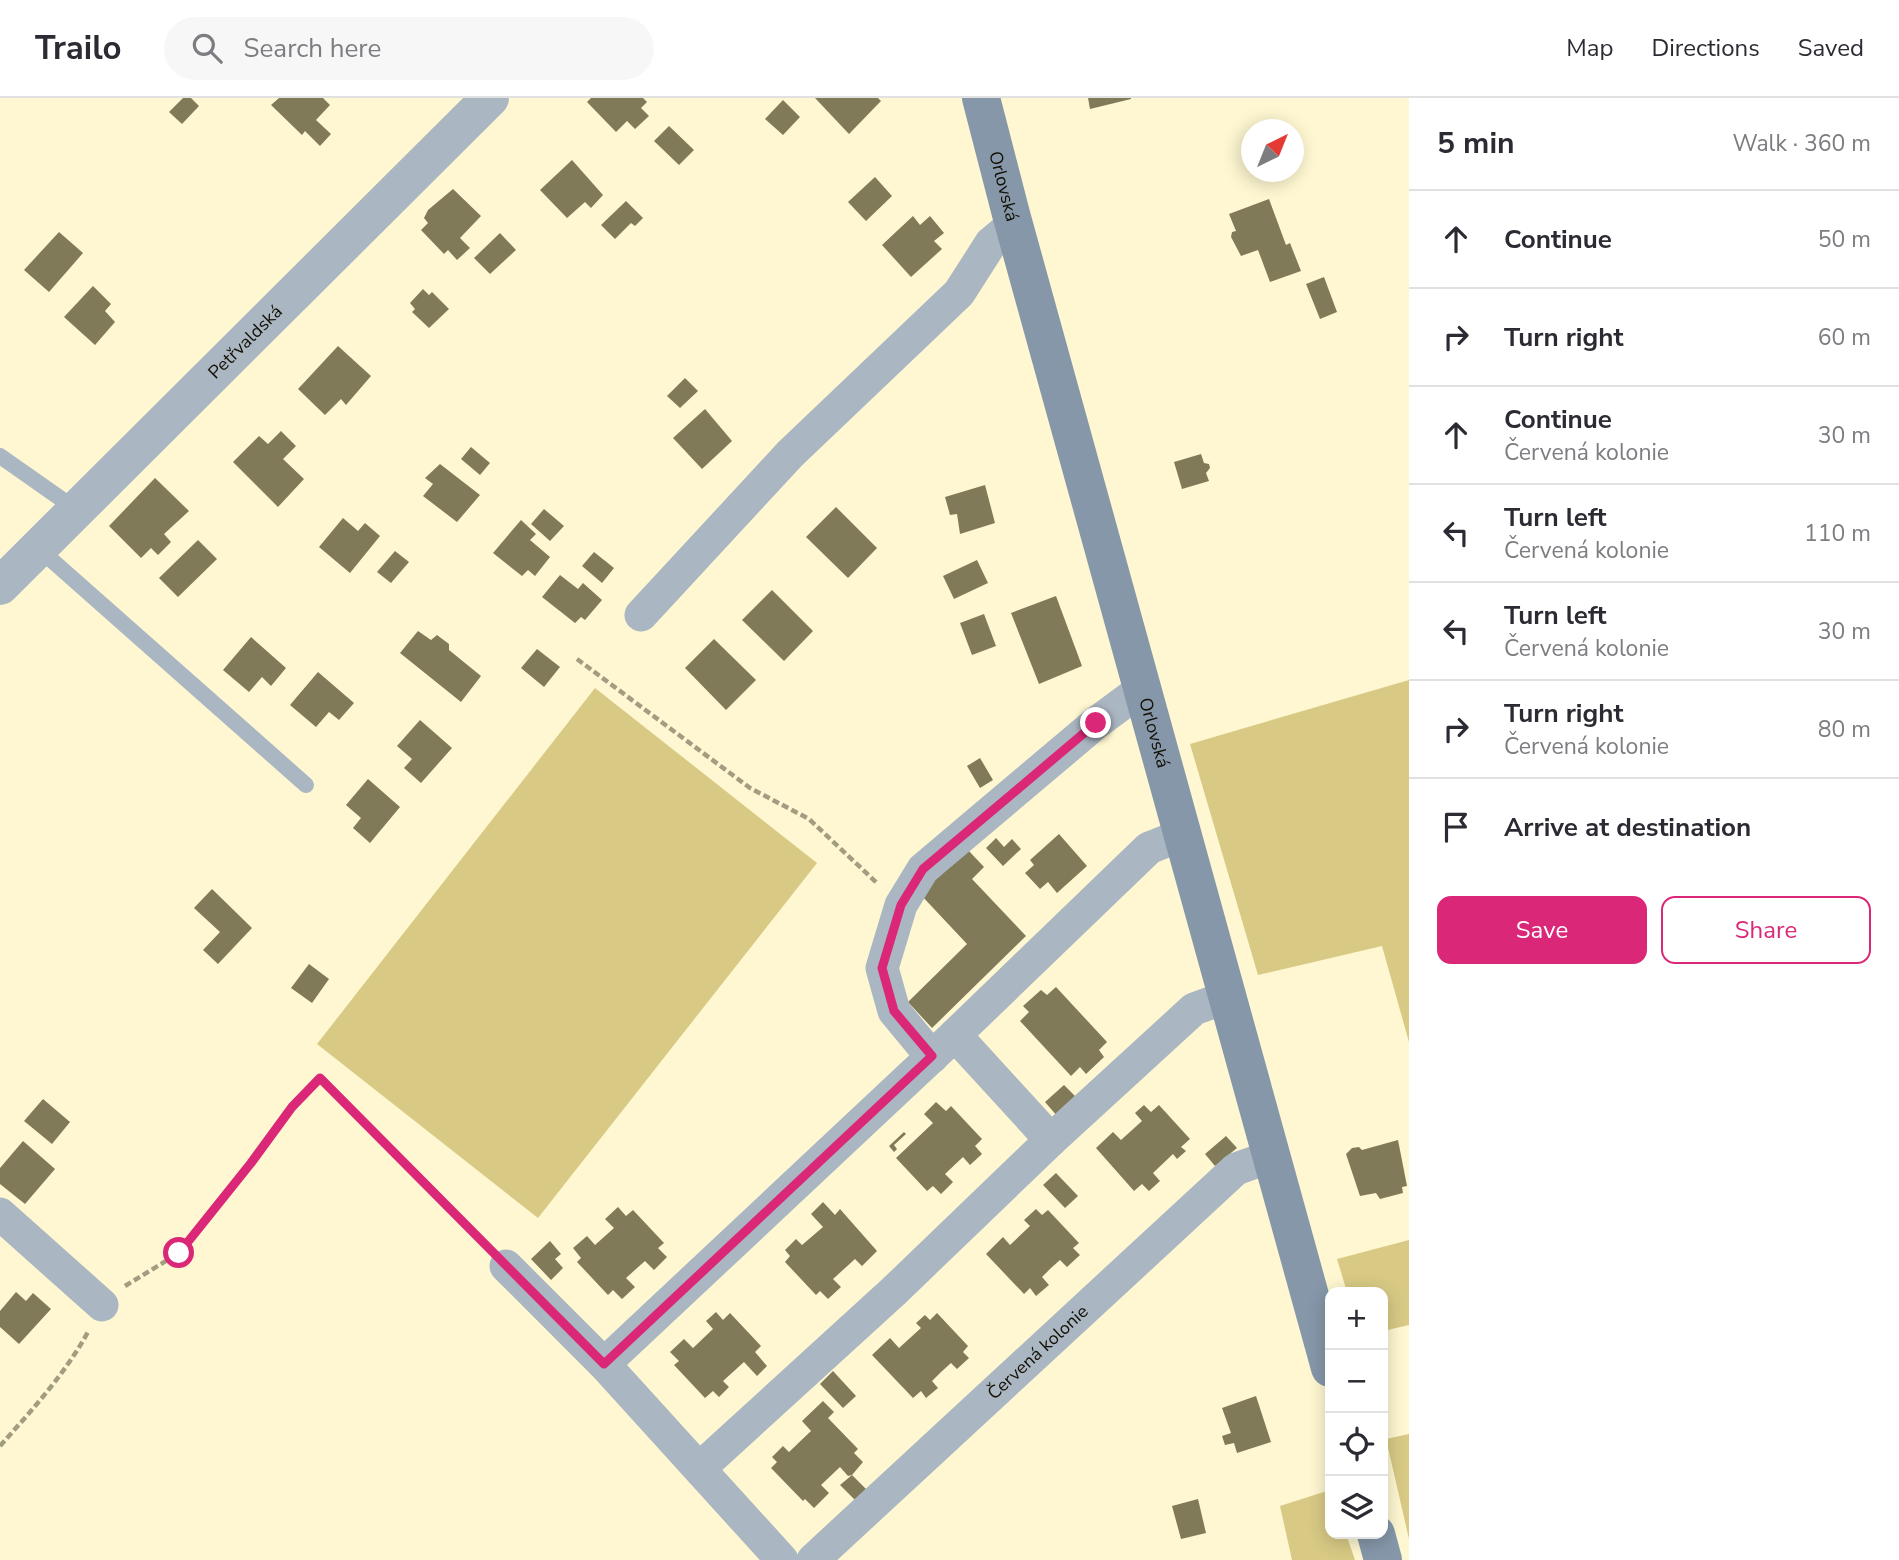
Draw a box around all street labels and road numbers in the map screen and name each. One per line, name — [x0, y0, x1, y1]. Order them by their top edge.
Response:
street label: Orlovská — [983, 148, 1024, 224]
street label: Petřvaldská — [203, 300, 287, 384]
street label: Orlovská — [1133, 695, 1176, 770]
street label: Červená kolonie — [982, 1300, 1093, 1405]

